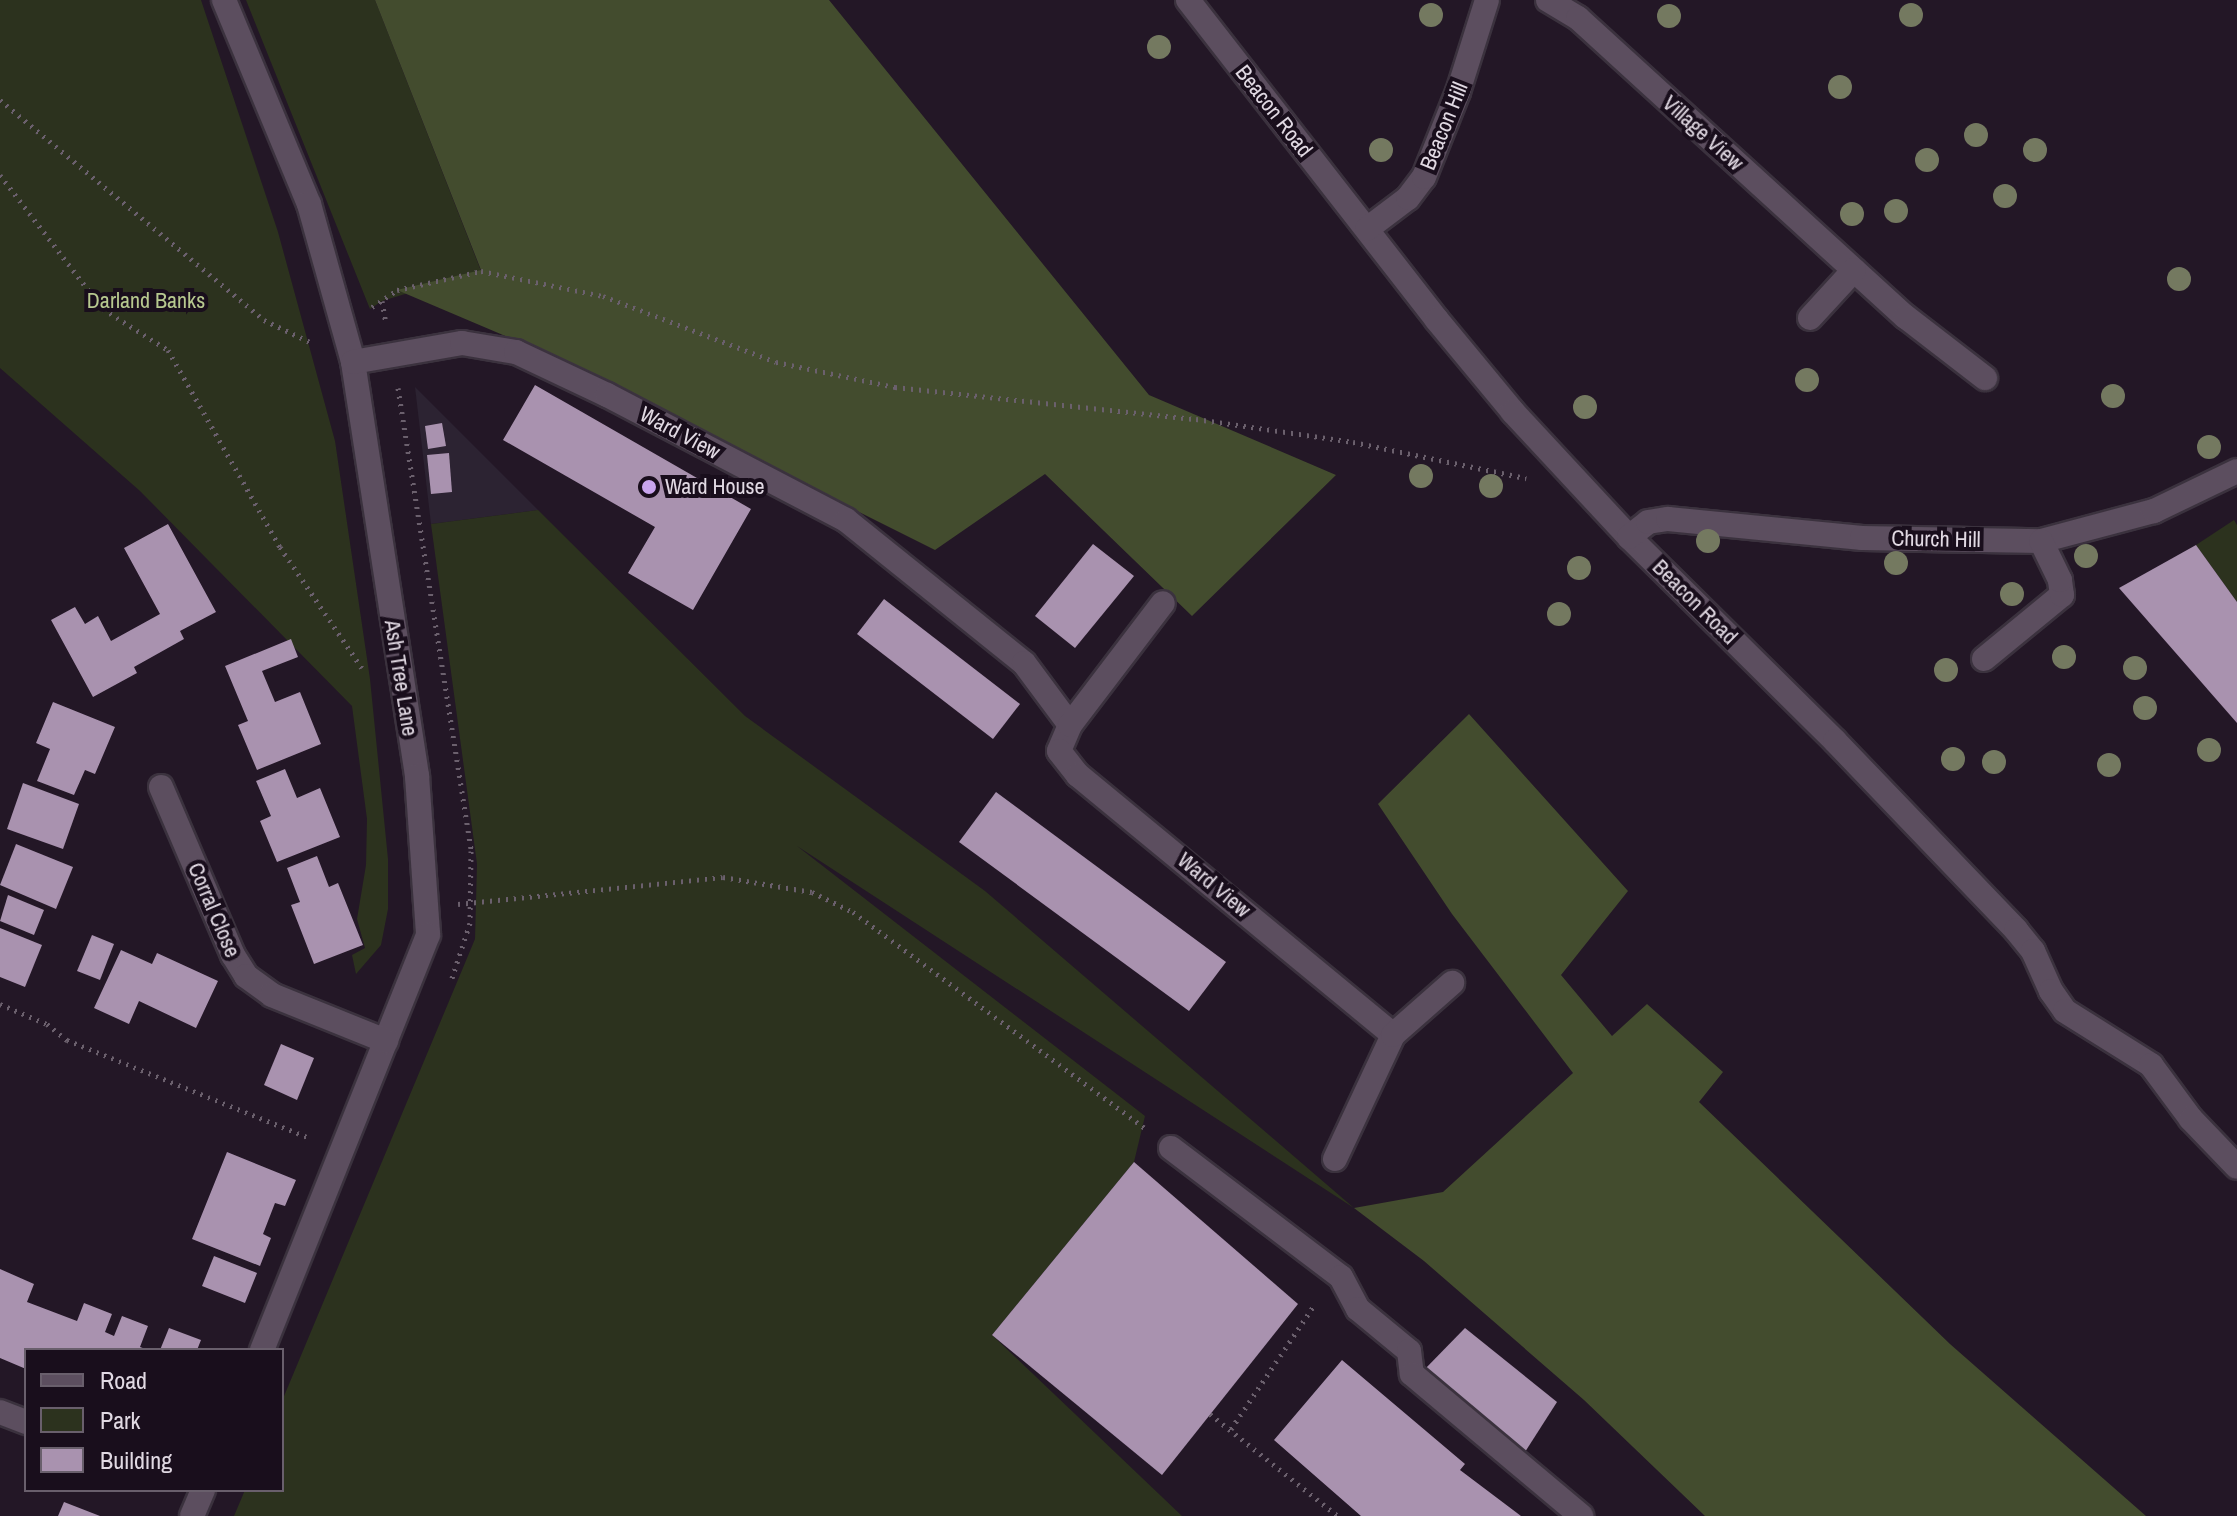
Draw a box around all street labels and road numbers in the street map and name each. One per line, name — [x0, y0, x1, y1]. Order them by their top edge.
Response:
street label: Beacon Road — [1230, 60, 1318, 162]
street label: Beacon Hill — [1414, 78, 1474, 174]
street label: Village View — [1657, 90, 1749, 176]
street label: Ward View — [635, 401, 725, 465]
street label: Church Hill — [1891, 525, 1981, 553]
street label: Beacon Road — [1647, 554, 1743, 650]
street label: Ash Tree Lane — [379, 618, 423, 738]
street label: Ward View — [1172, 847, 1256, 923]
street label: Corral Close — [182, 859, 246, 961]

